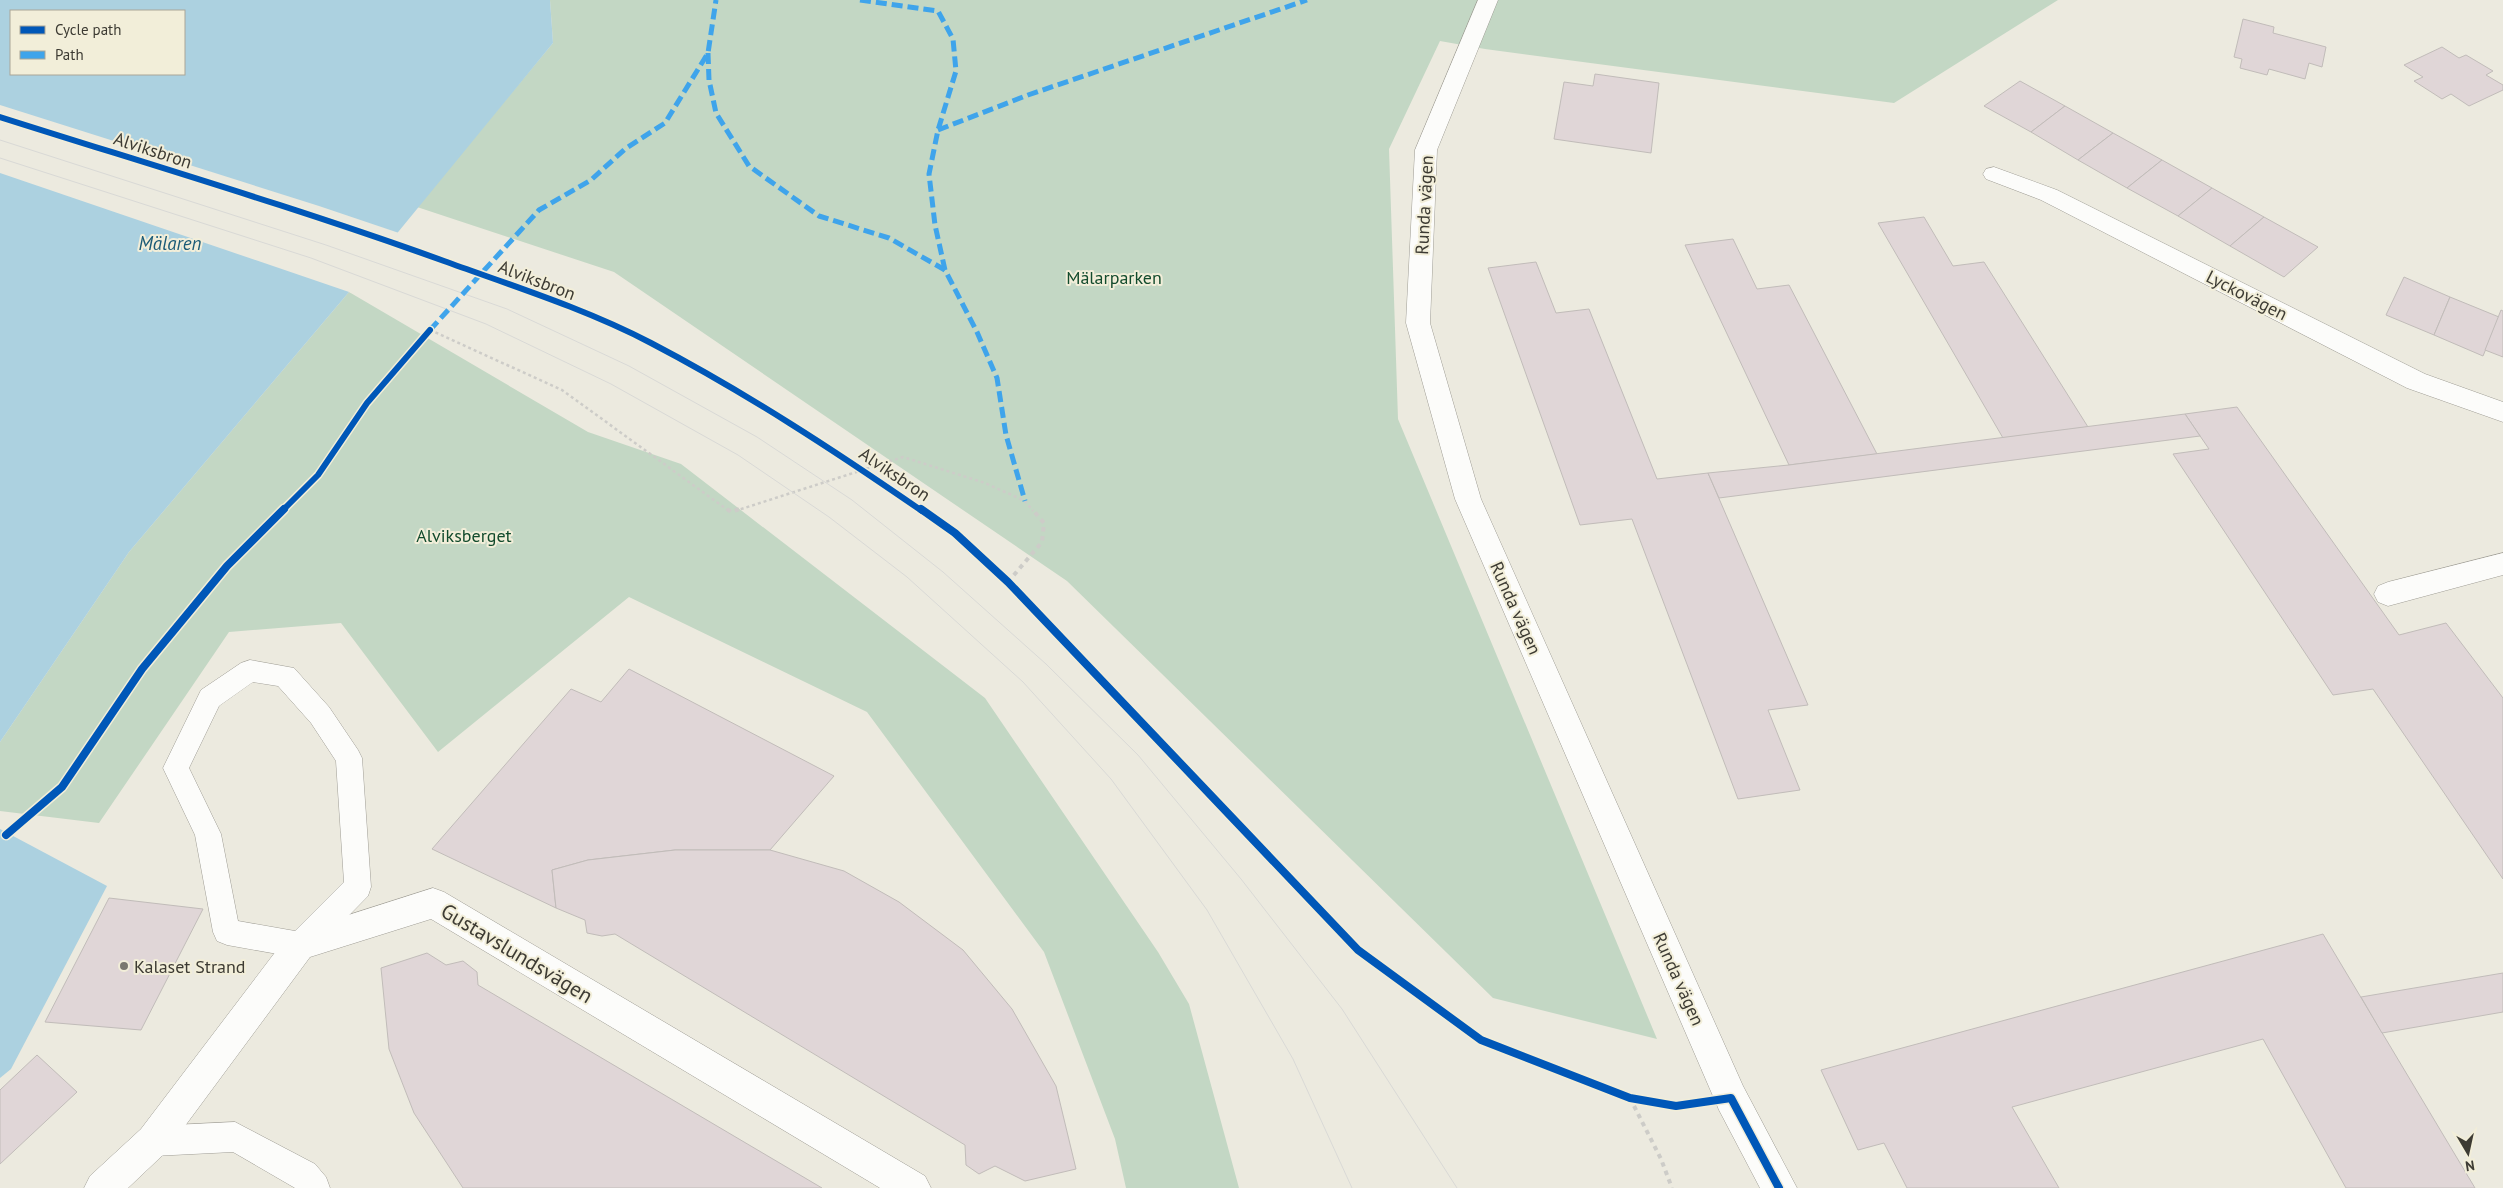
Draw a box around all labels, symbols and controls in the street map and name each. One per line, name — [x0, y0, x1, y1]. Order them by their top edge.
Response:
legend — [10, 10, 185, 75]
text: Cycle path — [55, 20, 121, 39]
text: Path — [55, 45, 84, 64]
street label: Alviksbron — [111, 127, 195, 173]
street label: Runda vägen — [1410, 155, 1438, 255]
water label: Mälaren — [139, 231, 202, 255]
street label: Alviksbron — [495, 255, 579, 305]
street label: Lyckovägen — [2203, 265, 2291, 325]
park label: Mälarparken — [1066, 266, 1162, 289]
street label: Alviksbron — [855, 442, 935, 506]
park label: Alviksberget — [416, 524, 512, 547]
street label: Runda vägen — [1485, 558, 1547, 658]
street label: Gustavslundsvägen — [436, 897, 598, 1009]
street label: Runda vägen — [1648, 929, 1710, 1029]
place label: Kalaset Strand — [134, 955, 245, 978]
marker: Kalaset Strand — [118, 960, 130, 972]
north arrow — [2443, 1128, 2493, 1178]
text: N — [2464, 1156, 2476, 1175]

